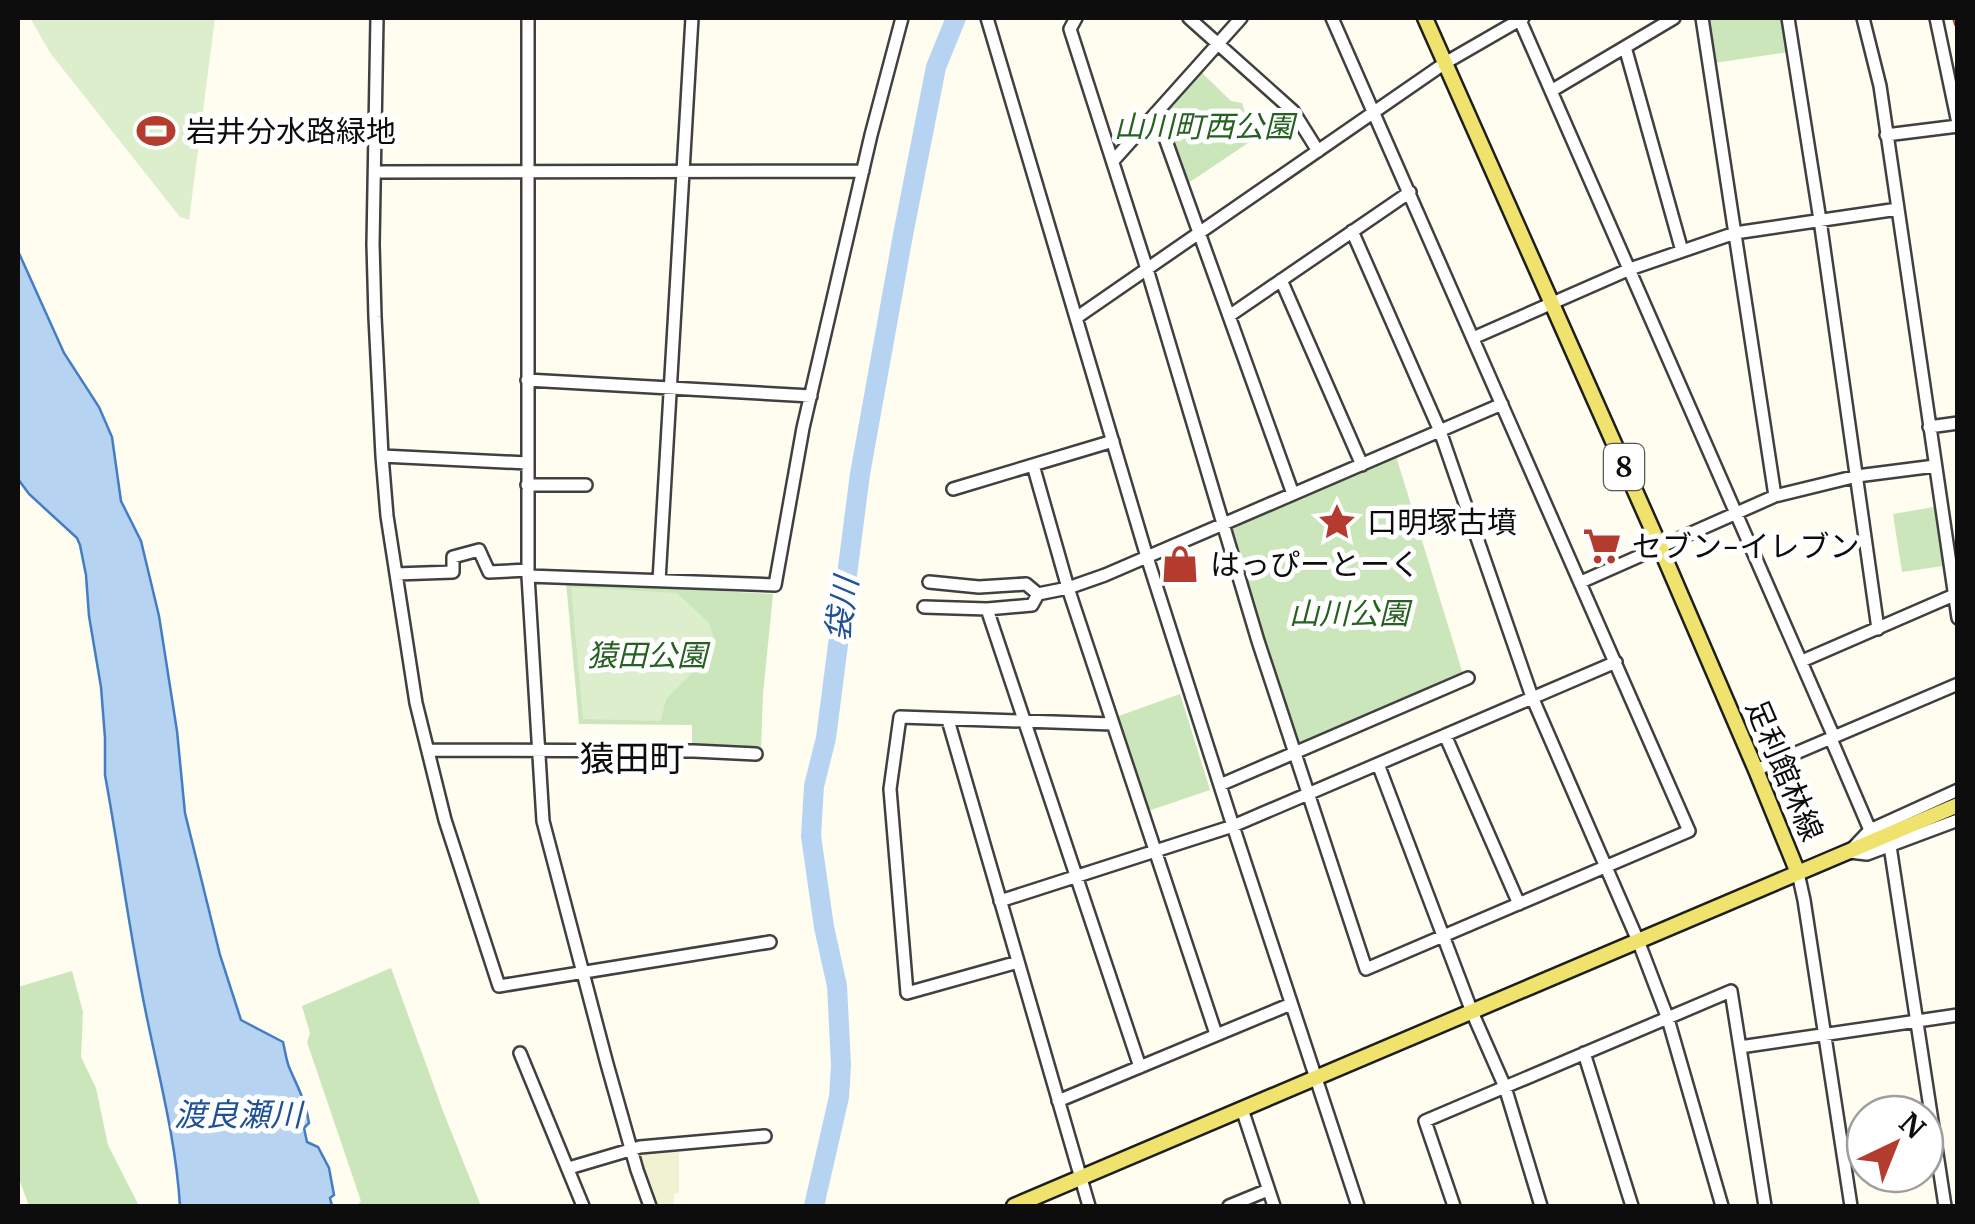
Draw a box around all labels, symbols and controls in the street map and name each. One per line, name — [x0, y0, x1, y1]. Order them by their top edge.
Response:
park label: 山川町西公園 — [1114, 107, 1298, 145]
sports icon: 岩井分水路緑地 — [135, 110, 177, 152]
place label: 岩井分水路緑地 — [186, 112, 396, 150]
road number: 8 — [1604, 444, 1644, 490]
place icon: 口明塚古墳 — [1316, 501, 1358, 543]
place label: 口明塚古墳 — [1367, 503, 1517, 541]
supermarket icon: セブン-イレブン — [1581, 525, 1623, 567]
place label: セブン-イレブン — [1632, 527, 1859, 565]
shop icon: はっぴーとーく — [1159, 543, 1201, 585]
place label: はっぴーとーく — [1210, 545, 1420, 583]
water label: 袋川 — [817, 571, 867, 644]
park label: 山川公園 — [1289, 594, 1413, 632]
park label: 猿田公園 — [587, 636, 711, 674]
street label: 足利館林線 — [1738, 694, 1832, 846]
district label: 猿田町 — [579, 737, 685, 781]
north arrow — [1845, 1094, 1945, 1194]
water label: 渡良瀬川 — [174, 1095, 305, 1135]
text: N — [1892, 1105, 1932, 1146]

